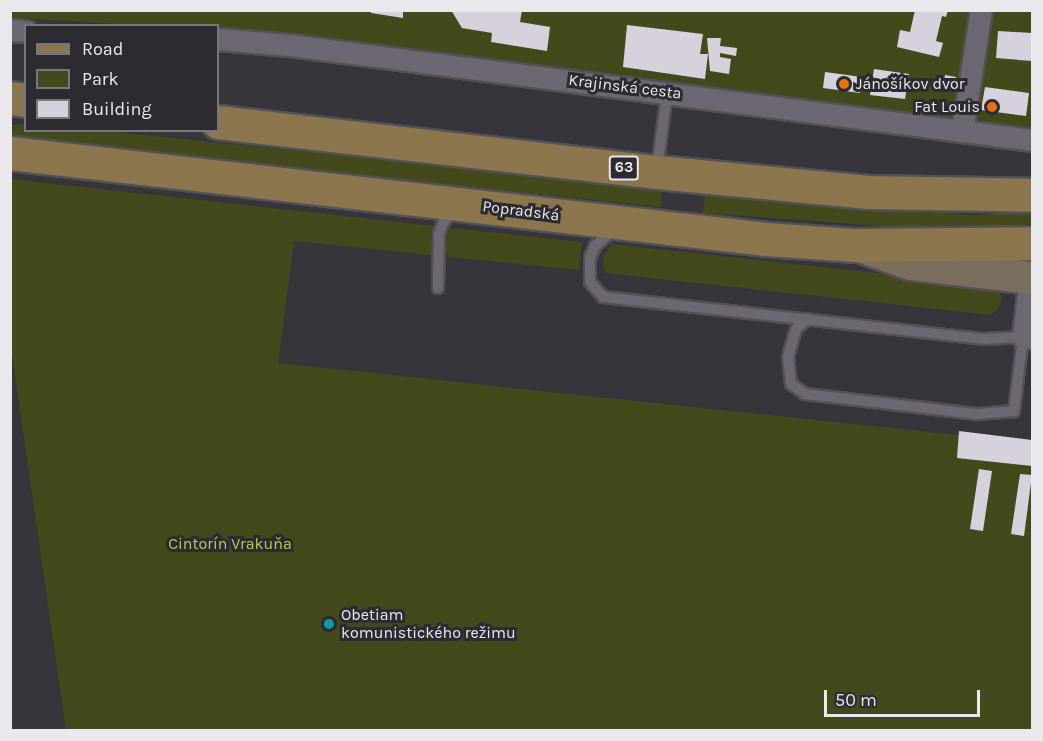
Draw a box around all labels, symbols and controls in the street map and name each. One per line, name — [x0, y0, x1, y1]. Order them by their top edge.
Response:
legend — [24, 24, 219, 132]
text: Road — [82, 38, 123, 60]
text: Park — [82, 68, 119, 90]
street label: Krajinská cesta — [568, 71, 682, 103]
place label: Jánošíkov dvor — [856, 74, 964, 94]
marker: Jánošíkov dvor — [837, 77, 851, 91]
place label: Fat Louis — [914, 97, 980, 117]
text: Building — [82, 98, 152, 120]
marker: Fat Louis — [985, 100, 999, 114]
road number: 63 — [608, 156, 640, 180]
street label: Popradská — [481, 197, 561, 225]
park label: Cintorín Vrakuňa — [168, 534, 292, 554]
place label: Obetiam komunistického režimu — [341, 605, 516, 643]
marker: Obetiam komunistického režimu — [322, 617, 336, 631]
scale bar — [827, 678, 983, 716]
text: 50 m — [835, 689, 877, 711]

